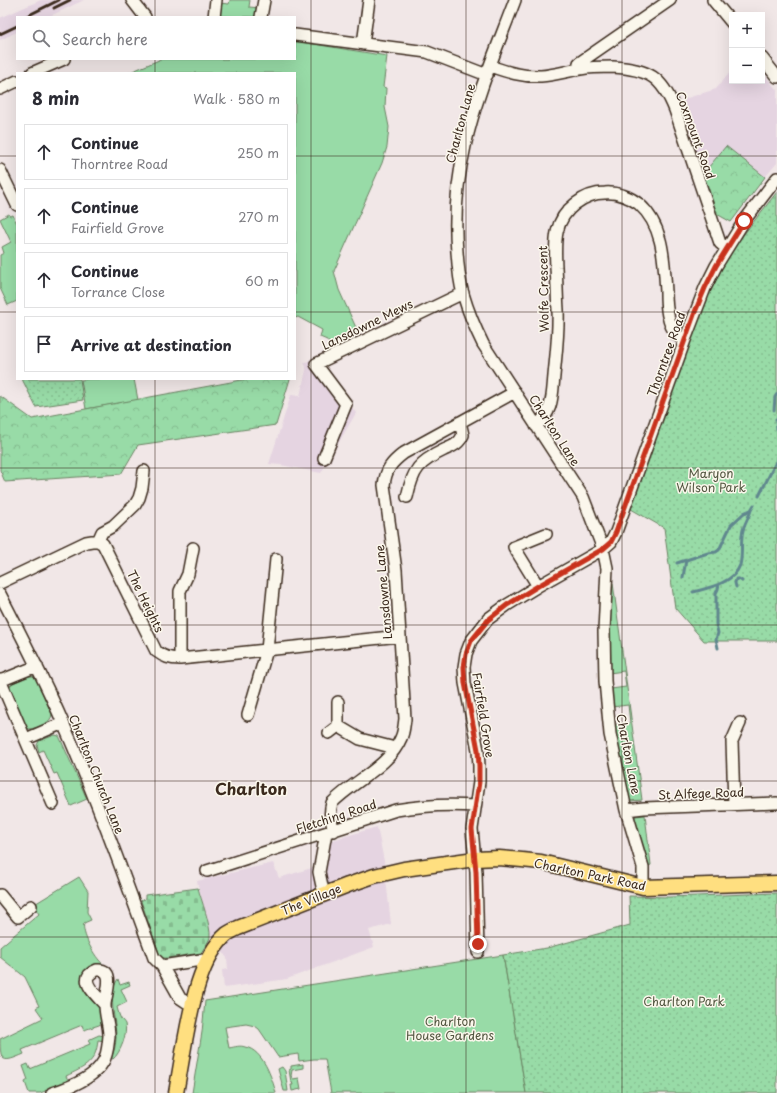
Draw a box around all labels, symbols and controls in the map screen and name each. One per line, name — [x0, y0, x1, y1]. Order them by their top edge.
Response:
map controls — [729, 12, 765, 84]
button: + — [729, 12, 765, 48]
search box — [16, 16, 296, 60]
icon: search — [30, 27, 52, 49]
text: Search here — [62, 27, 148, 50]
button: − — [729, 48, 765, 84]
street label: Charlton Lane — [441, 81, 479, 165]
text: 8 min — [32, 85, 80, 111]
text: Walk · 580 m — [193, 89, 280, 108]
street label: Coxmount Road — [672, 89, 720, 181]
text: Continue — [71, 131, 139, 154]
icon: ahead — [33, 141, 55, 163]
text: 250 m — [237, 143, 279, 162]
text: Thorntree Road — [71, 154, 168, 173]
text: Continue — [71, 195, 139, 218]
icon: ahead — [33, 205, 55, 227]
text: 270 m — [238, 207, 279, 226]
route start — [735, 212, 753, 230]
text: Fairfield Grove — [71, 218, 164, 237]
street label: Wolfe Crescent — [533, 245, 553, 333]
text: Continue — [71, 259, 139, 282]
icon: ahead — [33, 269, 55, 291]
text: 60 m — [245, 271, 279, 290]
text: Torrance Close — [71, 282, 165, 301]
street label: Lansdowne Mews — [318, 294, 416, 354]
street label: Thorntree Road — [642, 309, 690, 399]
icon: arrive — [33, 333, 55, 355]
text: Arrive at destination — [71, 333, 232, 356]
street label: Charlton Lane — [525, 391, 585, 469]
park label: Maryon Wilson Park — [676, 464, 746, 496]
street label: Lansdowne Lane — [370, 544, 396, 640]
street label: The Heights — [123, 567, 169, 636]
street label: Fairfield Grove — [468, 671, 500, 759]
street label: Charlton Church Lane — [65, 712, 129, 837]
street label: Charlton Lane — [612, 712, 646, 796]
district label: Charlton — [215, 776, 287, 800]
street label: St Alfege Road — [658, 783, 744, 803]
street label: Fletching Road — [293, 794, 379, 838]
street label: Charlton Park Road — [532, 853, 648, 895]
street label: The Village — [278, 879, 344, 919]
route end — [469, 935, 487, 953]
park label: Charlton Park — [643, 992, 725, 1010]
park label: Charlton House Gardens — [406, 1012, 495, 1044]

